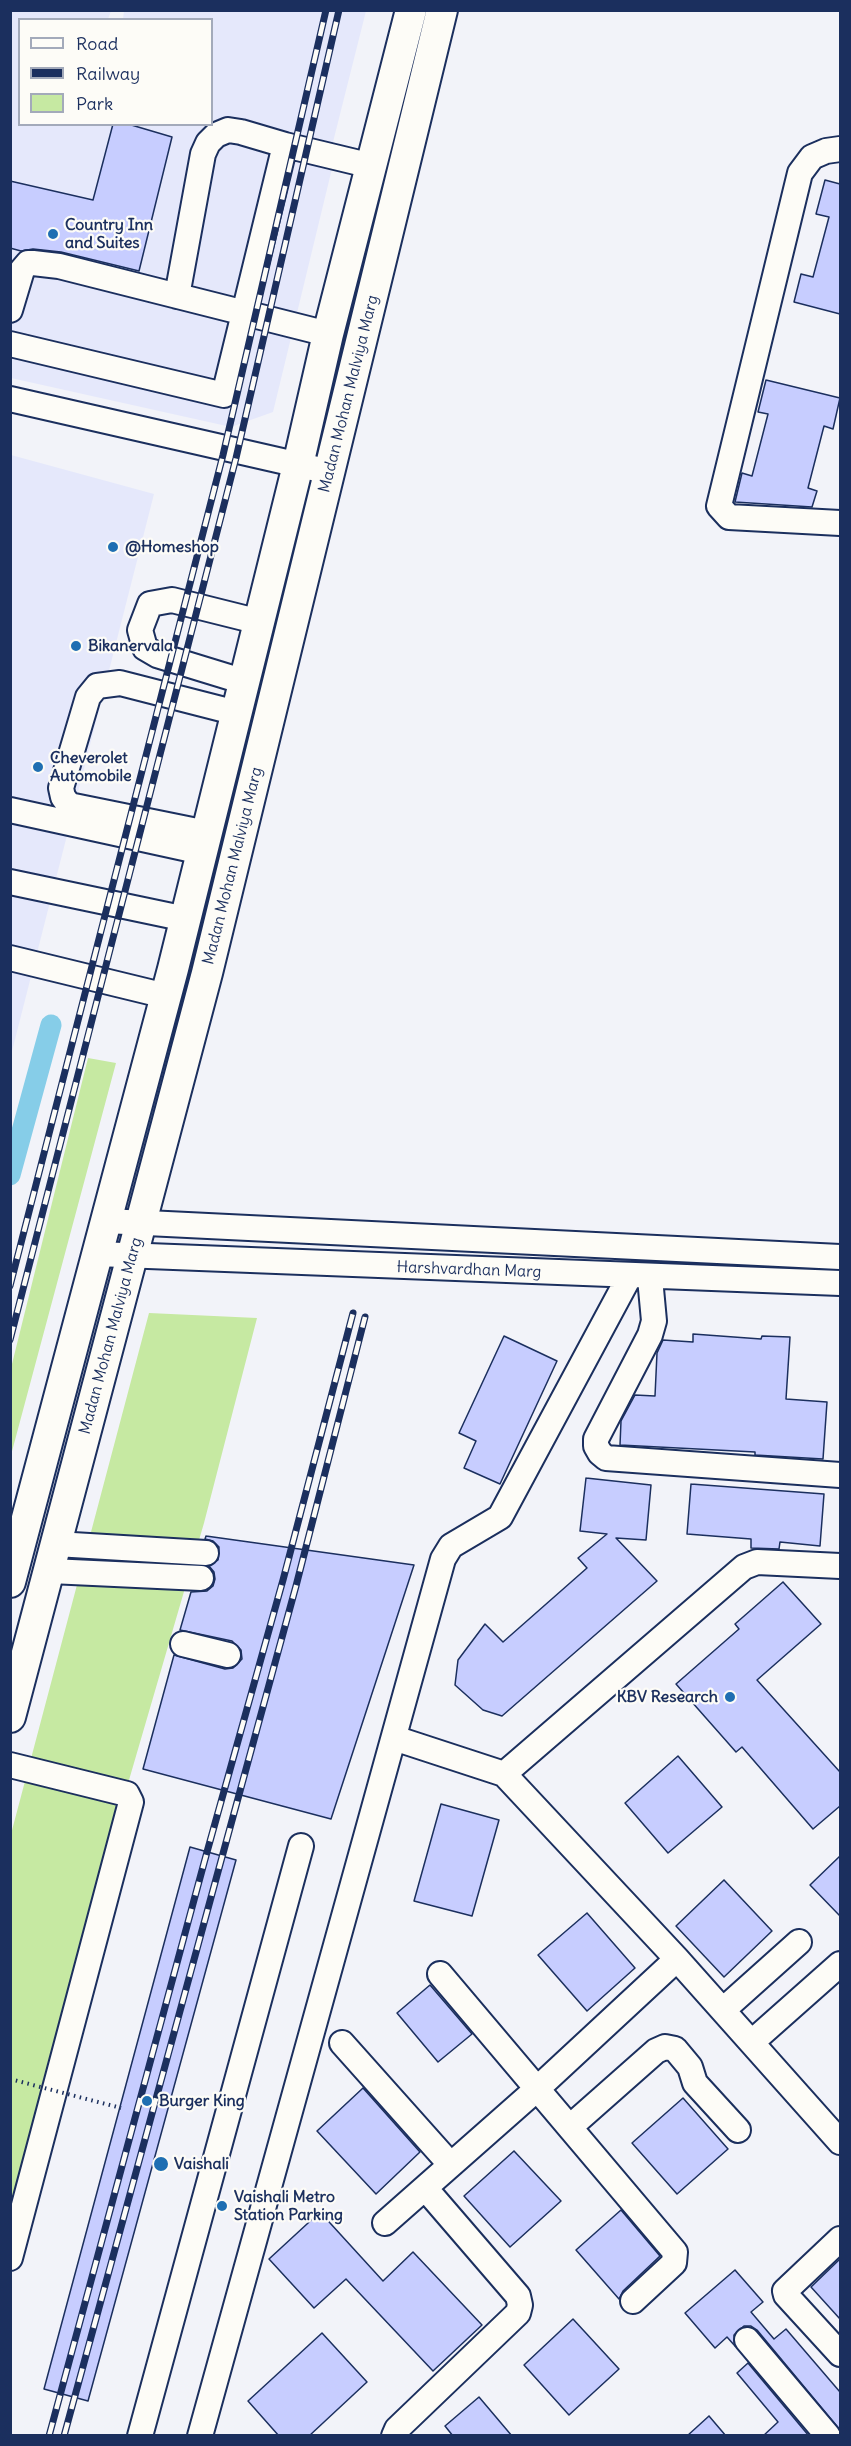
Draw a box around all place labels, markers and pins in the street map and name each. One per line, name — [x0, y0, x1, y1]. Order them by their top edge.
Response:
place label: Country Inn and Suites — [65, 215, 153, 253]
marker: Country Inn and Suites — [46, 227, 60, 241]
place label: @Homeshop — [125, 537, 219, 557]
marker: @Homeshop — [106, 540, 120, 554]
place label: Bikanervala — [88, 636, 173, 656]
marker: Bikanervala — [69, 639, 83, 653]
place label: Cheverolet Automobile — [50, 748, 132, 786]
marker: Cheverolet Automobile — [31, 760, 45, 774]
place label: KBV Research — [617, 1687, 718, 1707]
marker: KBV Research — [723, 1690, 737, 1704]
place label: Burger King — [159, 2091, 245, 2111]
marker: Burger King — [140, 2094, 154, 2108]
place label: Vaishali — [174, 2154, 229, 2174]
marker: Vaishali — [152, 2155, 170, 2173]
place label: Vaishali Metro Station Parking — [234, 2187, 343, 2225]
marker: Vaishali Metro Station Parking — [215, 2199, 229, 2213]

